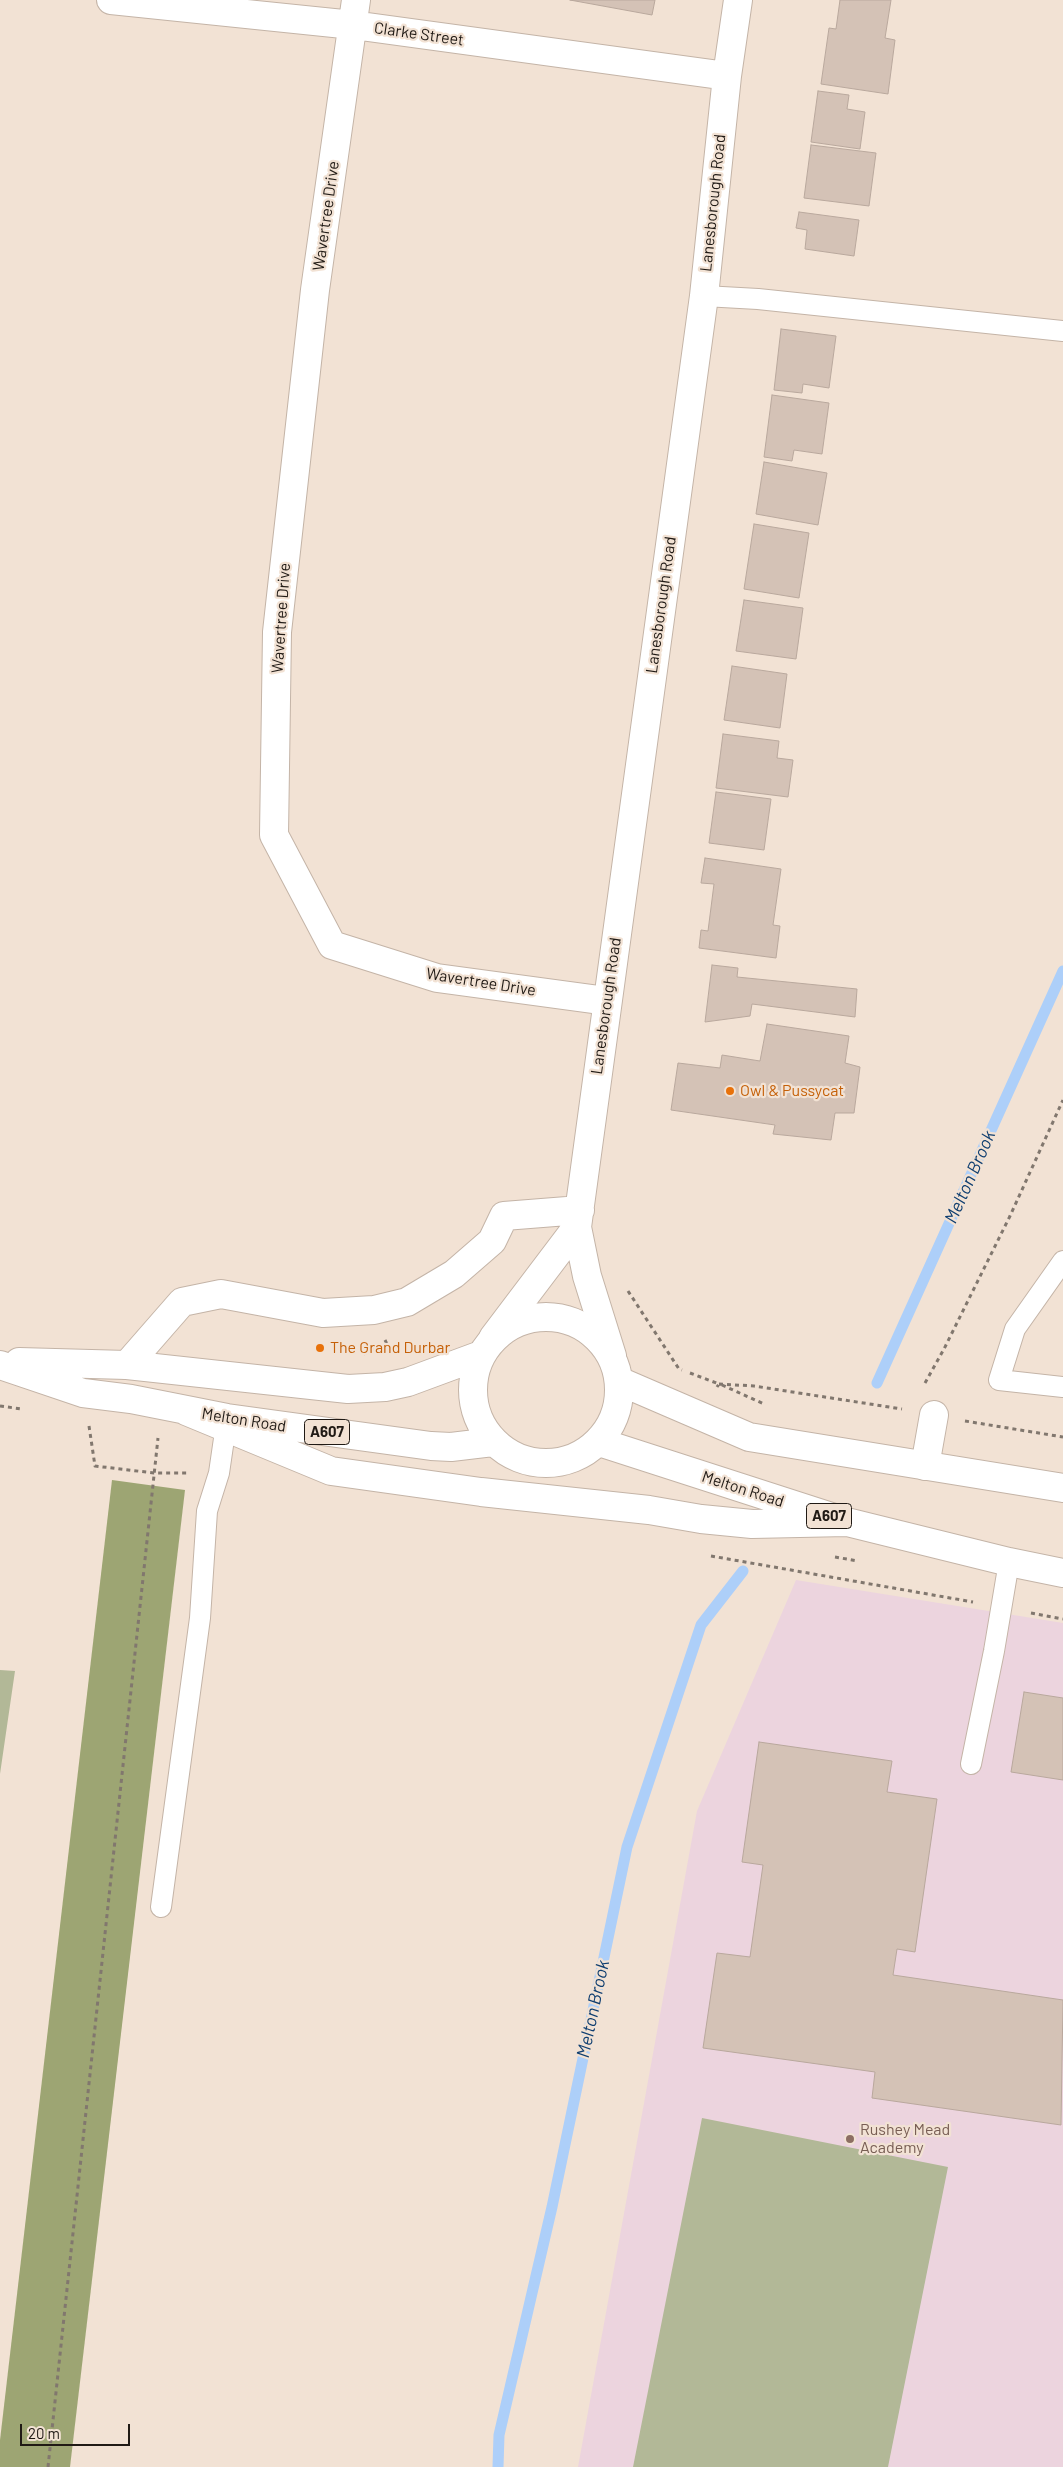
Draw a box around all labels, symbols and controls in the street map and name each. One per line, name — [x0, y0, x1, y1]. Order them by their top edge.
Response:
street label: Clarke Street — [373, 18, 465, 50]
street label: Lanesborough Road — [696, 133, 730, 273]
street label: Wavertree Drive — [309, 160, 343, 272]
street label: Lanesborough Road — [642, 535, 680, 675]
street label: Wavertree Drive — [268, 562, 294, 674]
street label: Lanesborough Road — [587, 936, 625, 1076]
street label: Wavertree Drive — [425, 964, 537, 1000]
place label: Owl & Pussycat — [740, 1081, 844, 1101]
marker: Owl & Pussycat — [724, 1085, 736, 1097]
water label: Melton Brook — [940, 1127, 1000, 1227]
place label: The Grand Durbar — [330, 1338, 450, 1358]
marker: The Grand Durbar — [314, 1342, 326, 1354]
street label: Melton Road — [200, 1404, 288, 1436]
road number: A607 — [304, 1420, 350, 1444]
street label: Melton Road — [700, 1467, 786, 1511]
road number: A607 — [806, 1504, 852, 1528]
water label: Melton Brook — [572, 1958, 614, 2060]
place label: Rushey Mead Academy — [860, 2120, 950, 2158]
marker: Rushey Mead Academy — [844, 2133, 856, 2145]
scale bar — [22, 2414, 132, 2446]
text: 20 m — [28, 2424, 60, 2442]

